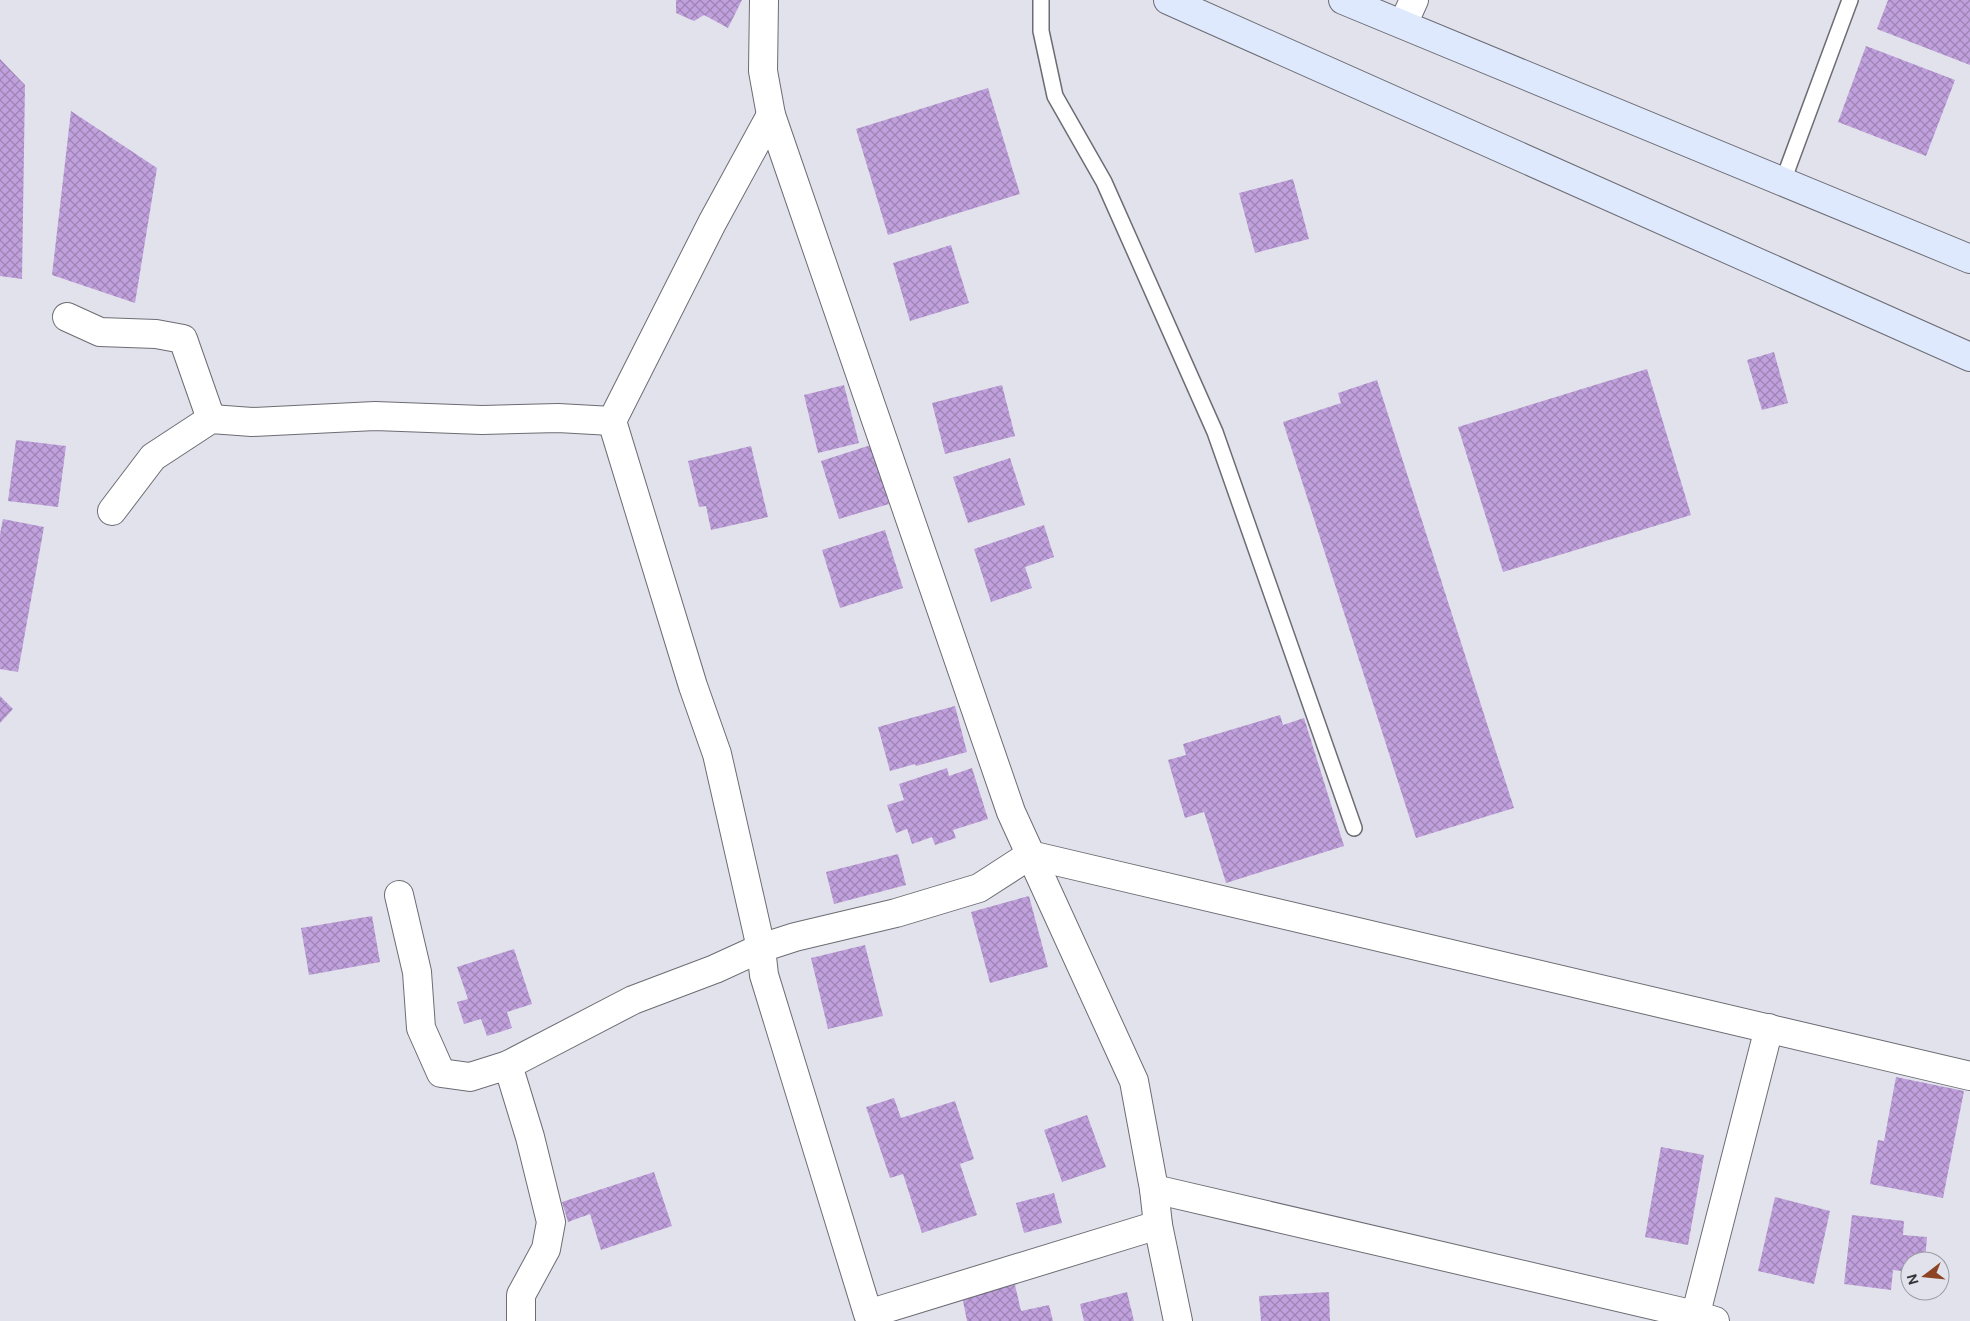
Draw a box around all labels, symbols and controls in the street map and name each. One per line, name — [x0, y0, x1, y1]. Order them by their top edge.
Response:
north arrow — [1900, 1251, 1950, 1301]
text: N — [1902, 1272, 1923, 1287]

